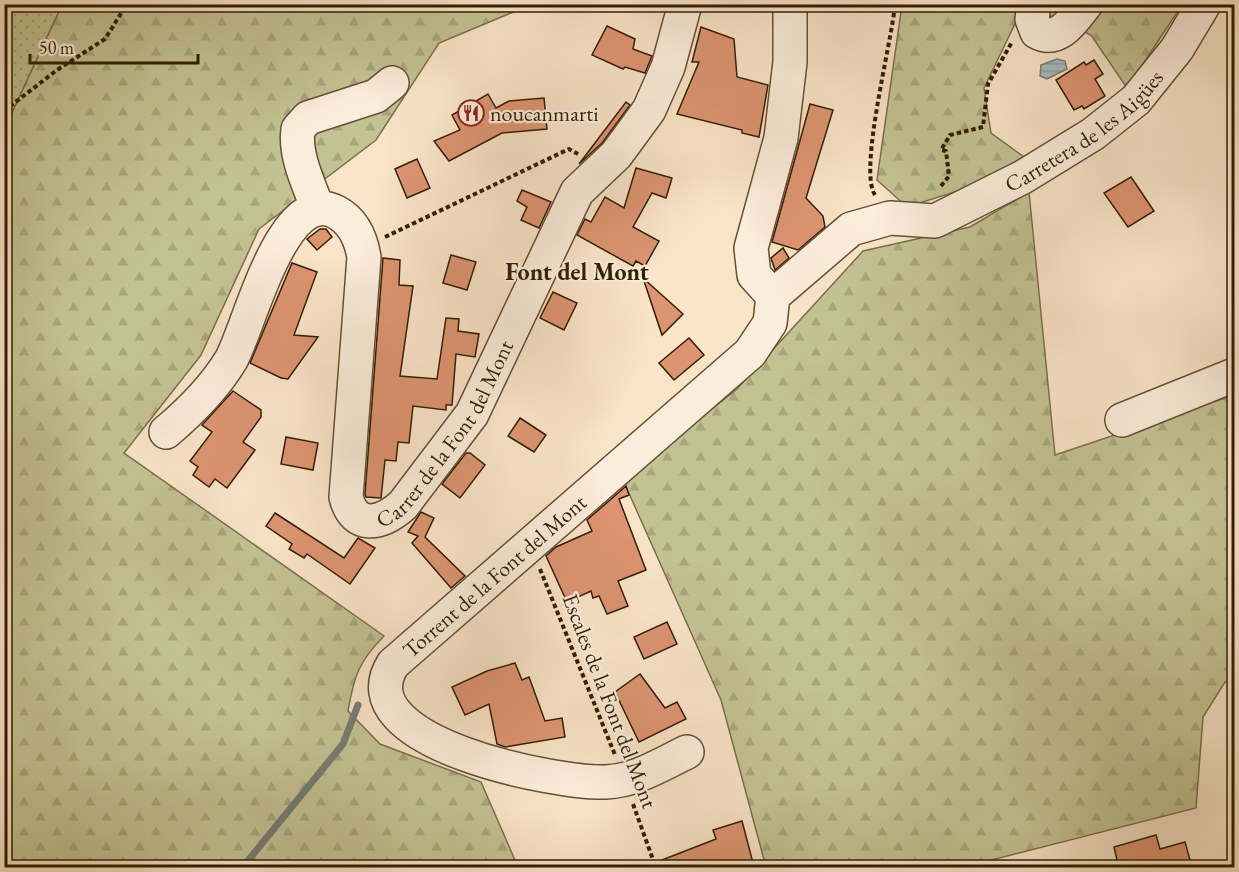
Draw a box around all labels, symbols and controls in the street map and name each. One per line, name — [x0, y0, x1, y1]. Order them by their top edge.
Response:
scale bar — [30, 27, 198, 65]
text: 50 m — [39, 36, 74, 59]
street label: Carretera de les Aigües — [1000, 63, 1169, 198]
restaurant icon: noucanmarti — [456, 98, 486, 128]
place label: noucanmarti — [490, 99, 599, 128]
district label: Font del Mont — [505, 256, 649, 287]
street label: Carrer de la Font del Mont — [371, 335, 520, 534]
street label: Torrent de la Font del Mont — [396, 488, 592, 664]
street label: Escales de la Font del Mont — [556, 590, 664, 812]

